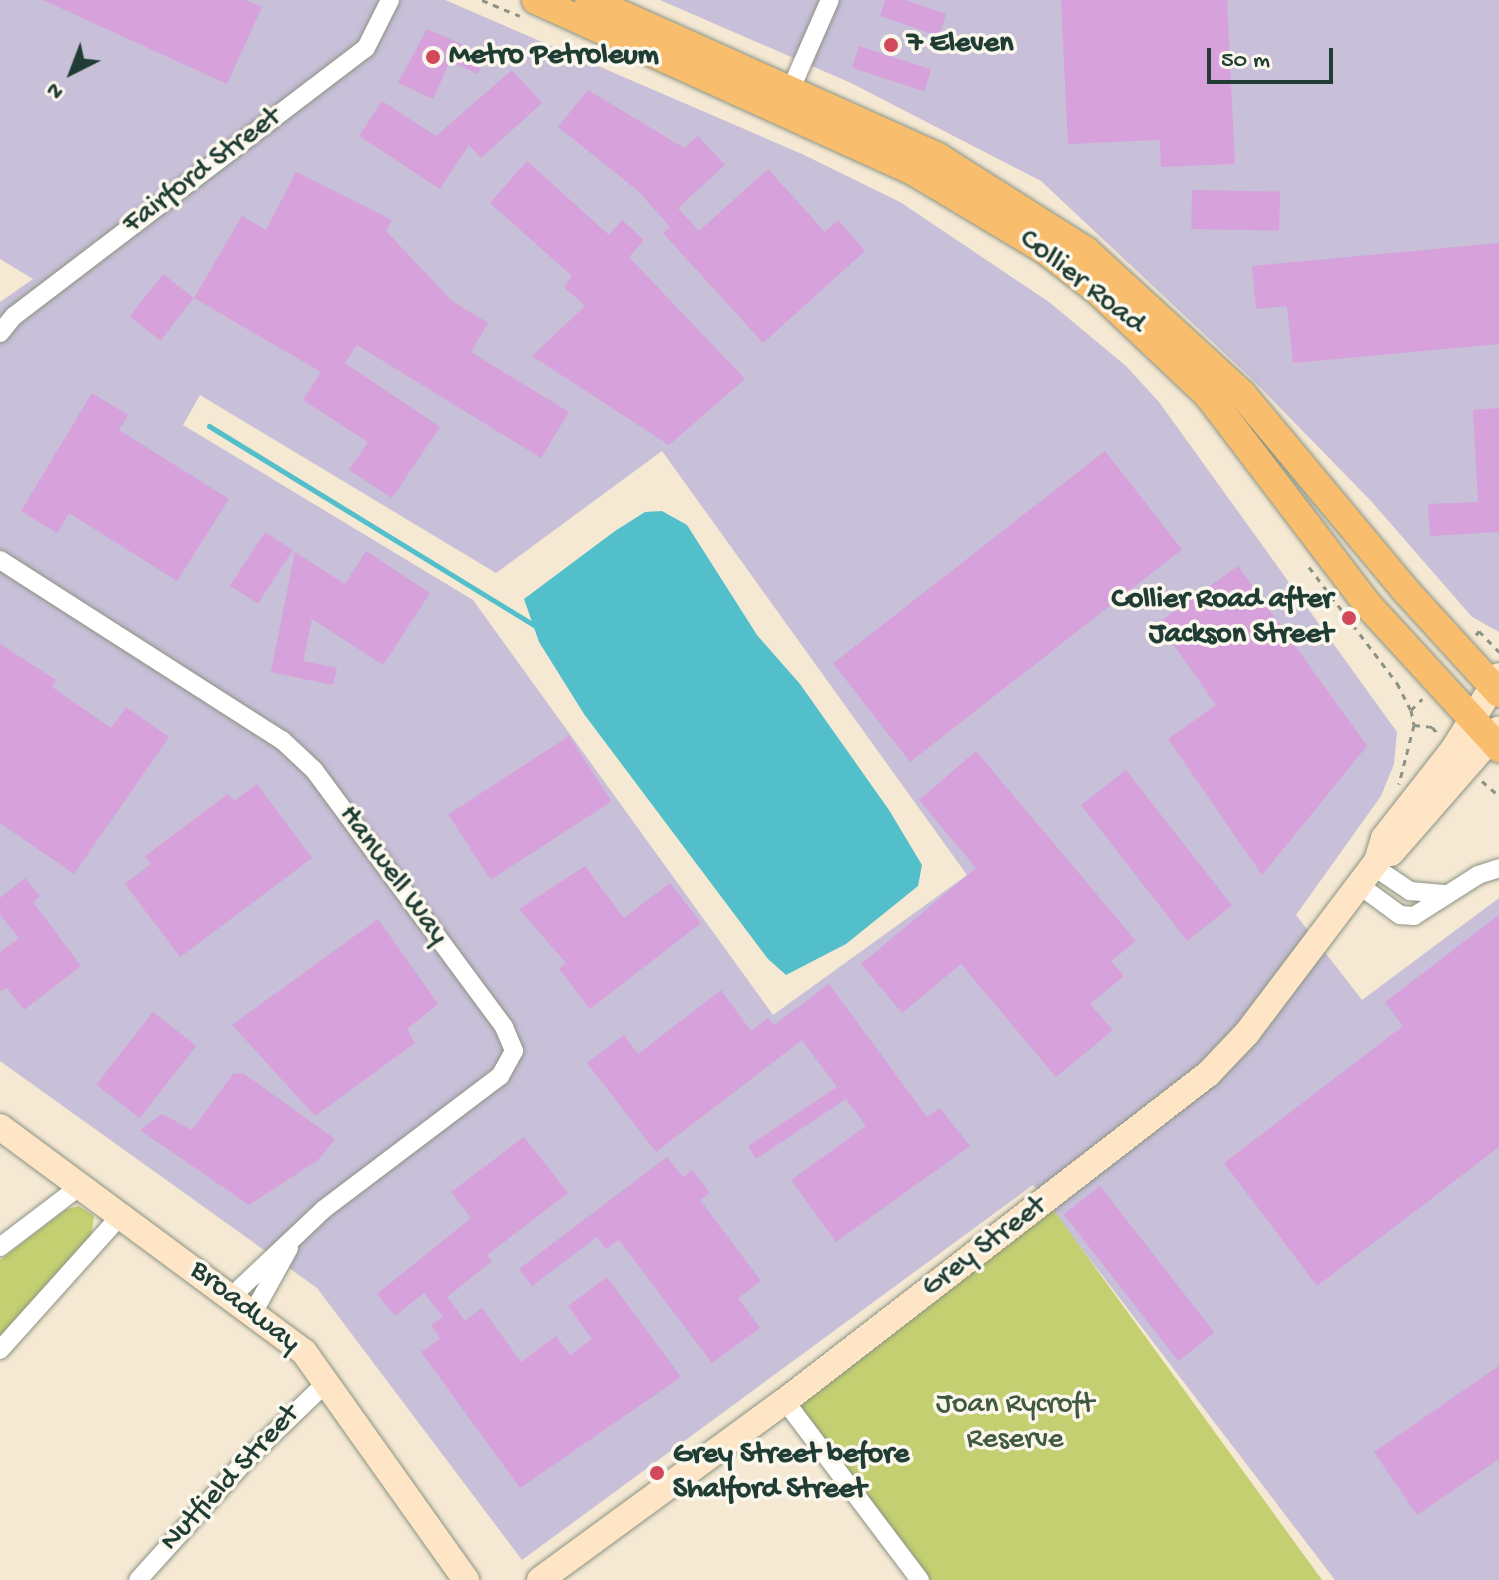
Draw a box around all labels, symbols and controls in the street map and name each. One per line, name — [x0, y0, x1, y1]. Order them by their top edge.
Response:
place label: 7 Eleven — [907, 27, 1013, 63]
north arrow — [32, 32, 112, 112]
scale bar — [1211, 32, 1337, 82]
marker: 7 Eleven — [882, 36, 900, 54]
place label: Metro Petroleum — [449, 39, 659, 75]
text: 50 m — [1221, 47, 1270, 76]
marker: Metro Petroleum — [424, 48, 442, 66]
text: N — [42, 75, 70, 104]
street label: Fairford Street — [117, 101, 289, 243]
street label: Collier Road — [1011, 223, 1151, 343]
place label: Collier Road after Jackson Street — [1111, 583, 1333, 654]
marker: Collier Road after Jackson Street — [1340, 609, 1358, 627]
street label: Hanwell Way — [329, 799, 455, 953]
street label: Grey Street — [916, 1189, 1054, 1307]
street label: Broadway — [182, 1254, 306, 1362]
park label: Joan Rycroft Reserve — [936, 1388, 1094, 1458]
street label: Nutfield Street — [154, 1398, 308, 1560]
place label: Grey Street before Shalford Street — [673, 1438, 909, 1508]
marker: Grey Street before Shalford Street — [648, 1464, 666, 1482]

